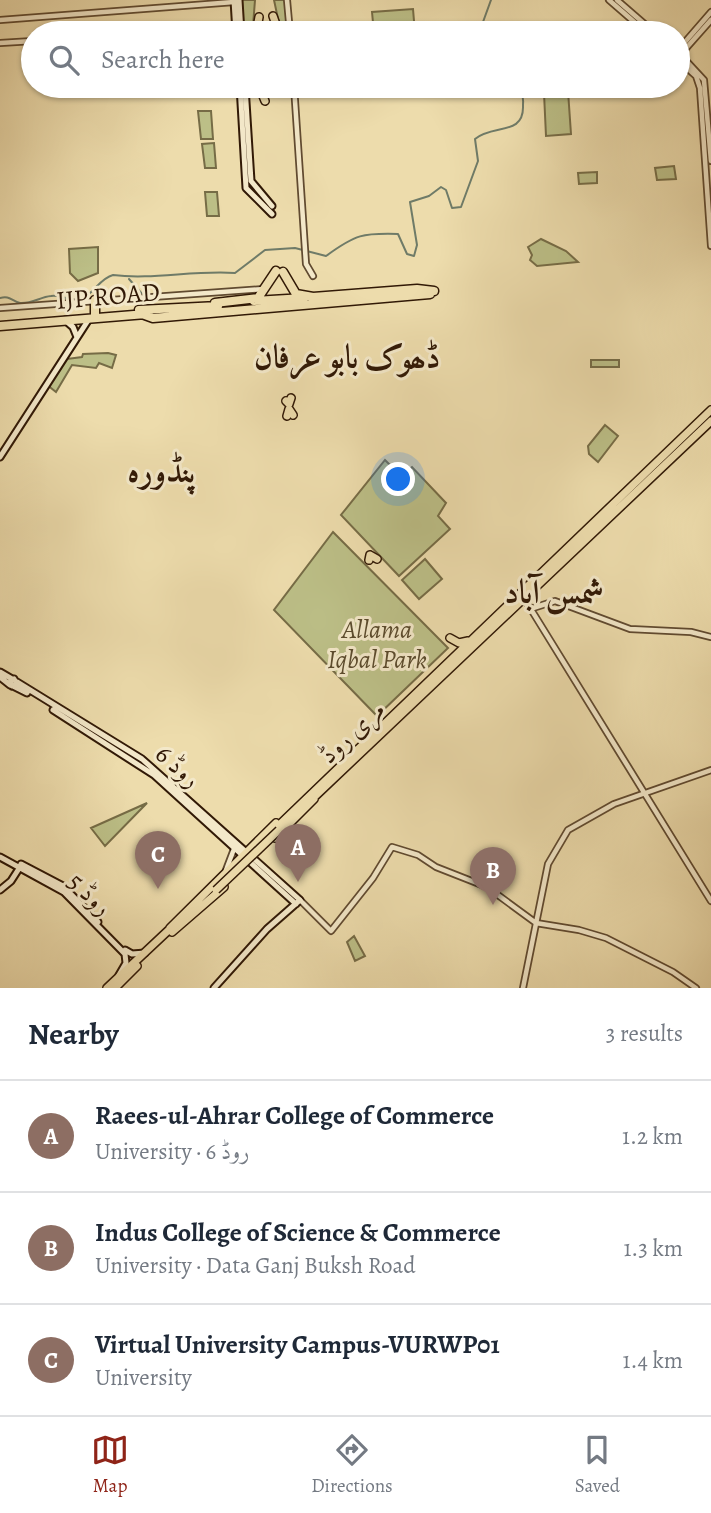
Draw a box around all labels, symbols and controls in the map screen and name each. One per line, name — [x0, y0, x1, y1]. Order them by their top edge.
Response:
search box — [21, 21, 690, 98]
icon: search — [45, 41, 83, 79]
text: Search here — [101, 42, 225, 77]
street label: IJP ROAD — [55, 274, 161, 318]
district label: ڈھوک بابو عرفان — [254, 334, 440, 380]
district label: پنڈورہ — [127, 448, 197, 495]
your location — [381, 462, 415, 496]
district label: شمس آباد — [504, 569, 604, 615]
park label: Allama Iqbal Park — [327, 612, 427, 677]
street label: مری روڈ — [311, 692, 393, 772]
street label: روڈ 6 — [148, 737, 208, 795]
pin: A — [275, 824, 321, 882]
pin: C — [135, 831, 181, 889]
pin: B — [470, 847, 516, 905]
street label: روڈ 5 — [60, 865, 120, 923]
text: Nearby — [28, 1014, 119, 1054]
text: 3 results — [606, 1018, 683, 1049]
text: Raees-ul-Ahrar College of Commerce — [95, 1098, 494, 1133]
text: A — [44, 1121, 58, 1152]
text: 1.2 km — [622, 1121, 683, 1152]
text: University · روڈ 6 — [95, 1136, 249, 1167]
text: Indus College of Science & Commerce — [95, 1215, 501, 1250]
text: B — [44, 1233, 58, 1264]
text: 1.3 km — [623, 1233, 683, 1264]
text: University · Data Ganj Buksh Road — [95, 1250, 416, 1281]
text: Virtual University Campus-VURWP01 — [95, 1327, 500, 1362]
text: C — [44, 1345, 58, 1376]
text: 1.4 km — [623, 1345, 683, 1376]
text: University — [95, 1362, 192, 1393]
tab: Map — [91, 1431, 129, 1499]
tab: Directions — [311, 1431, 393, 1499]
tab: Saved — [575, 1431, 620, 1499]

